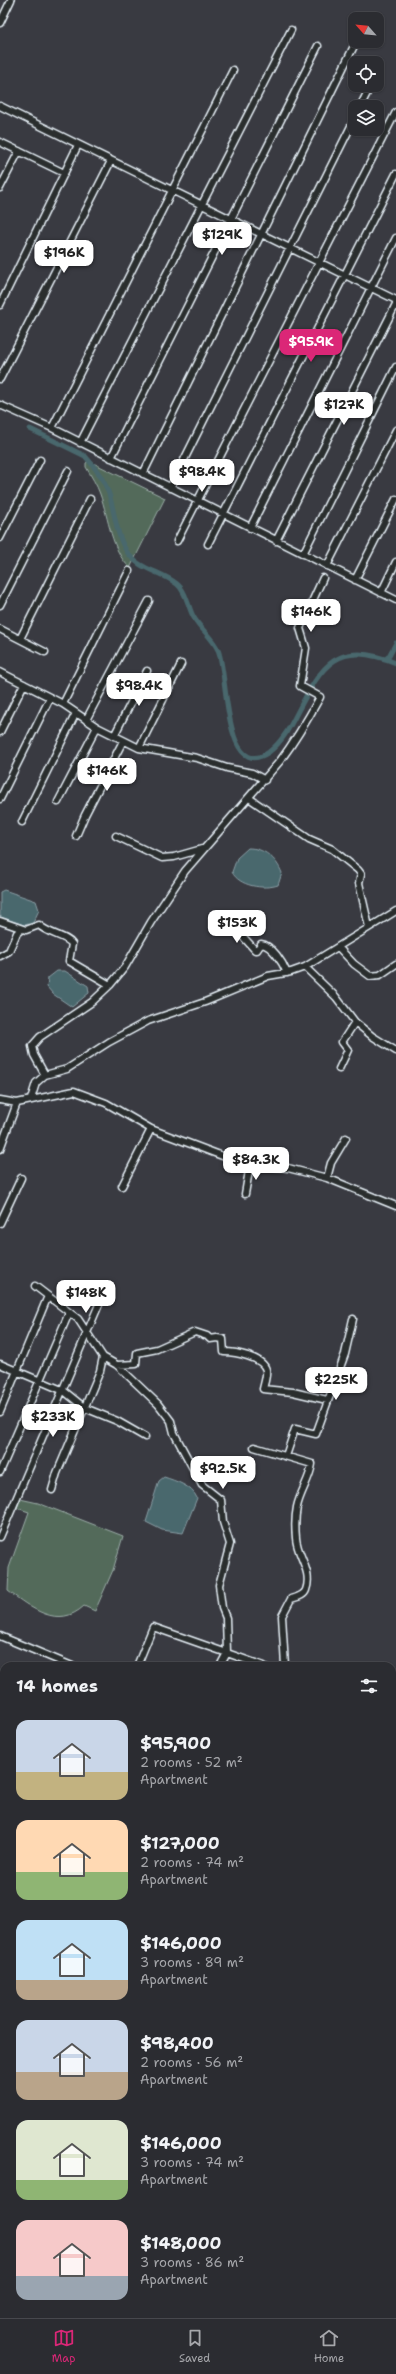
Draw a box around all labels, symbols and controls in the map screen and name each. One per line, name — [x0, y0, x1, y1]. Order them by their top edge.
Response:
north arrow — [348, 12, 384, 48]
map controls — [348, 12, 384, 136]
button: locate — [348, 56, 384, 92]
button: layers — [348, 100, 384, 136]
pin: $129K — [194, 222, 250, 256]
text: $129K — [202, 226, 242, 243]
pin: $196K — [36, 240, 92, 274]
text: $196K — [43, 244, 85, 261]
pin: $95.9K — [278, 329, 344, 363]
text: $95.9K — [288, 333, 334, 350]
pin: $127K — [316, 392, 372, 426]
text: $127K — [324, 396, 364, 413]
pin: $98.4K — [169, 459, 235, 493]
text: $98.4K — [178, 463, 226, 480]
pin: $146K — [283, 599, 339, 633]
text: $146K — [290, 603, 332, 620]
pin: $98.4K — [106, 673, 172, 707]
text: $98.4K — [115, 677, 163, 694]
pin: $146K — [79, 758, 135, 792]
text: $146K — [86, 762, 128, 779]
pin: $153K — [209, 910, 265, 944]
text: $153K — [217, 914, 257, 931]
pin: $84.3K — [223, 1147, 289, 1181]
text: $84.3K — [232, 1151, 280, 1168]
pin: $148K — [58, 1280, 114, 1314]
text: $148K — [65, 1284, 107, 1301]
pin: $225K — [308, 1367, 364, 1401]
text: $225K — [314, 1371, 358, 1388]
pin: $233K — [25, 1404, 81, 1438]
text: $233K — [31, 1408, 75, 1425]
pin: $92.5K — [190, 1456, 256, 1490]
text: $92.5K — [199, 1460, 247, 1477]
text: 14 homes — [16, 1675, 98, 1697]
icon: filters — [358, 1675, 380, 1697]
text: $95,900 — [140, 1732, 211, 1754]
icon: home — [48, 1736, 96, 1784]
text: 2 rooms · 52 m² — [140, 1754, 243, 1771]
text: Apartment — [140, 1771, 208, 1788]
text: $127,000 — [140, 1832, 220, 1854]
icon: home — [48, 1836, 96, 1884]
text: 2 rooms · 74 m² — [140, 1854, 244, 1871]
text: Apartment — [140, 1871, 208, 1888]
text: $146,000 — [140, 1932, 222, 1954]
icon: home — [48, 1936, 96, 1984]
text: 3 rooms · 89 m² — [140, 1954, 244, 1971]
text: Apartment — [140, 1971, 208, 1988]
text: $98,400 — [140, 2032, 214, 2054]
icon: home — [48, 2036, 96, 2084]
text: 2 rooms · 56 m² — [140, 2054, 243, 2071]
text: Apartment — [140, 2071, 208, 2088]
text: $146,000 — [140, 2132, 222, 2154]
icon: home — [48, 2136, 96, 2184]
text: 3 rooms · 74 m² — [140, 2154, 244, 2171]
text: Apartment — [140, 2171, 208, 2188]
text: $148,000 — [140, 2232, 221, 2254]
icon: home — [48, 2236, 96, 2284]
text: 3 rooms · 86 m² — [140, 2254, 244, 2271]
text: Apartment — [140, 2271, 208, 2288]
tab: Map — [52, 2327, 75, 2366]
tab: Saved — [179, 2327, 210, 2366]
tab: Home — [314, 2327, 344, 2366]

